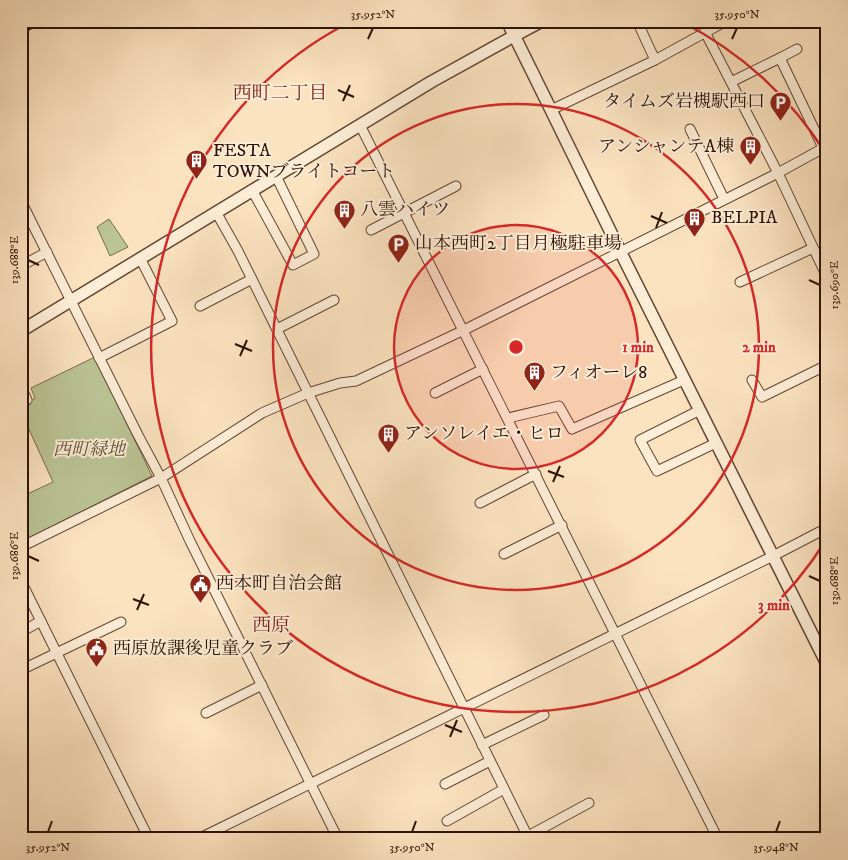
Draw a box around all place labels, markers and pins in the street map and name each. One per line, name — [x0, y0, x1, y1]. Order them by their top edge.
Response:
parking icon: タイムズ岩槻駅西口 — [769, 90, 793, 121]
place label: タイムズ岩槻駅西口 — [603, 91, 765, 113]
building icon: アンシャンテA棟 — [738, 135, 762, 166]
place label: アンシャンテA棟 — [598, 136, 734, 158]
place label: FESTA TOWNブライトコート — [213, 140, 395, 183]
building icon: FESTA TOWNブライトコート — [185, 149, 209, 180]
building icon: 八雲ハイツ — [332, 198, 356, 229]
place label: 八雲ハイツ — [360, 199, 450, 221]
building icon: BELPIA — [683, 206, 707, 237]
place label: BELPIA — [711, 207, 778, 229]
parking icon: 山本西町2丁目月極駐車場 — [387, 232, 411, 263]
place label: 山本西町2丁目月極駐車場 — [415, 233, 622, 255]
centre of rings — [507, 338, 525, 356]
building icon: フィオーレ8 — [522, 361, 546, 392]
place label: フィオーレ8 — [550, 362, 647, 384]
building icon: アンソレイエ・ヒロ — [376, 422, 400, 453]
place label: アンソレイエ・ヒロ — [404, 423, 564, 445]
public building icon: 西本町自治会館 — [188, 572, 212, 603]
place label: 西本町自治会館 — [216, 573, 342, 595]
public building icon: 西原放課後児童クラブ — [85, 637, 109, 668]
place label: 西原放課後児童クラブ — [113, 638, 293, 660]

